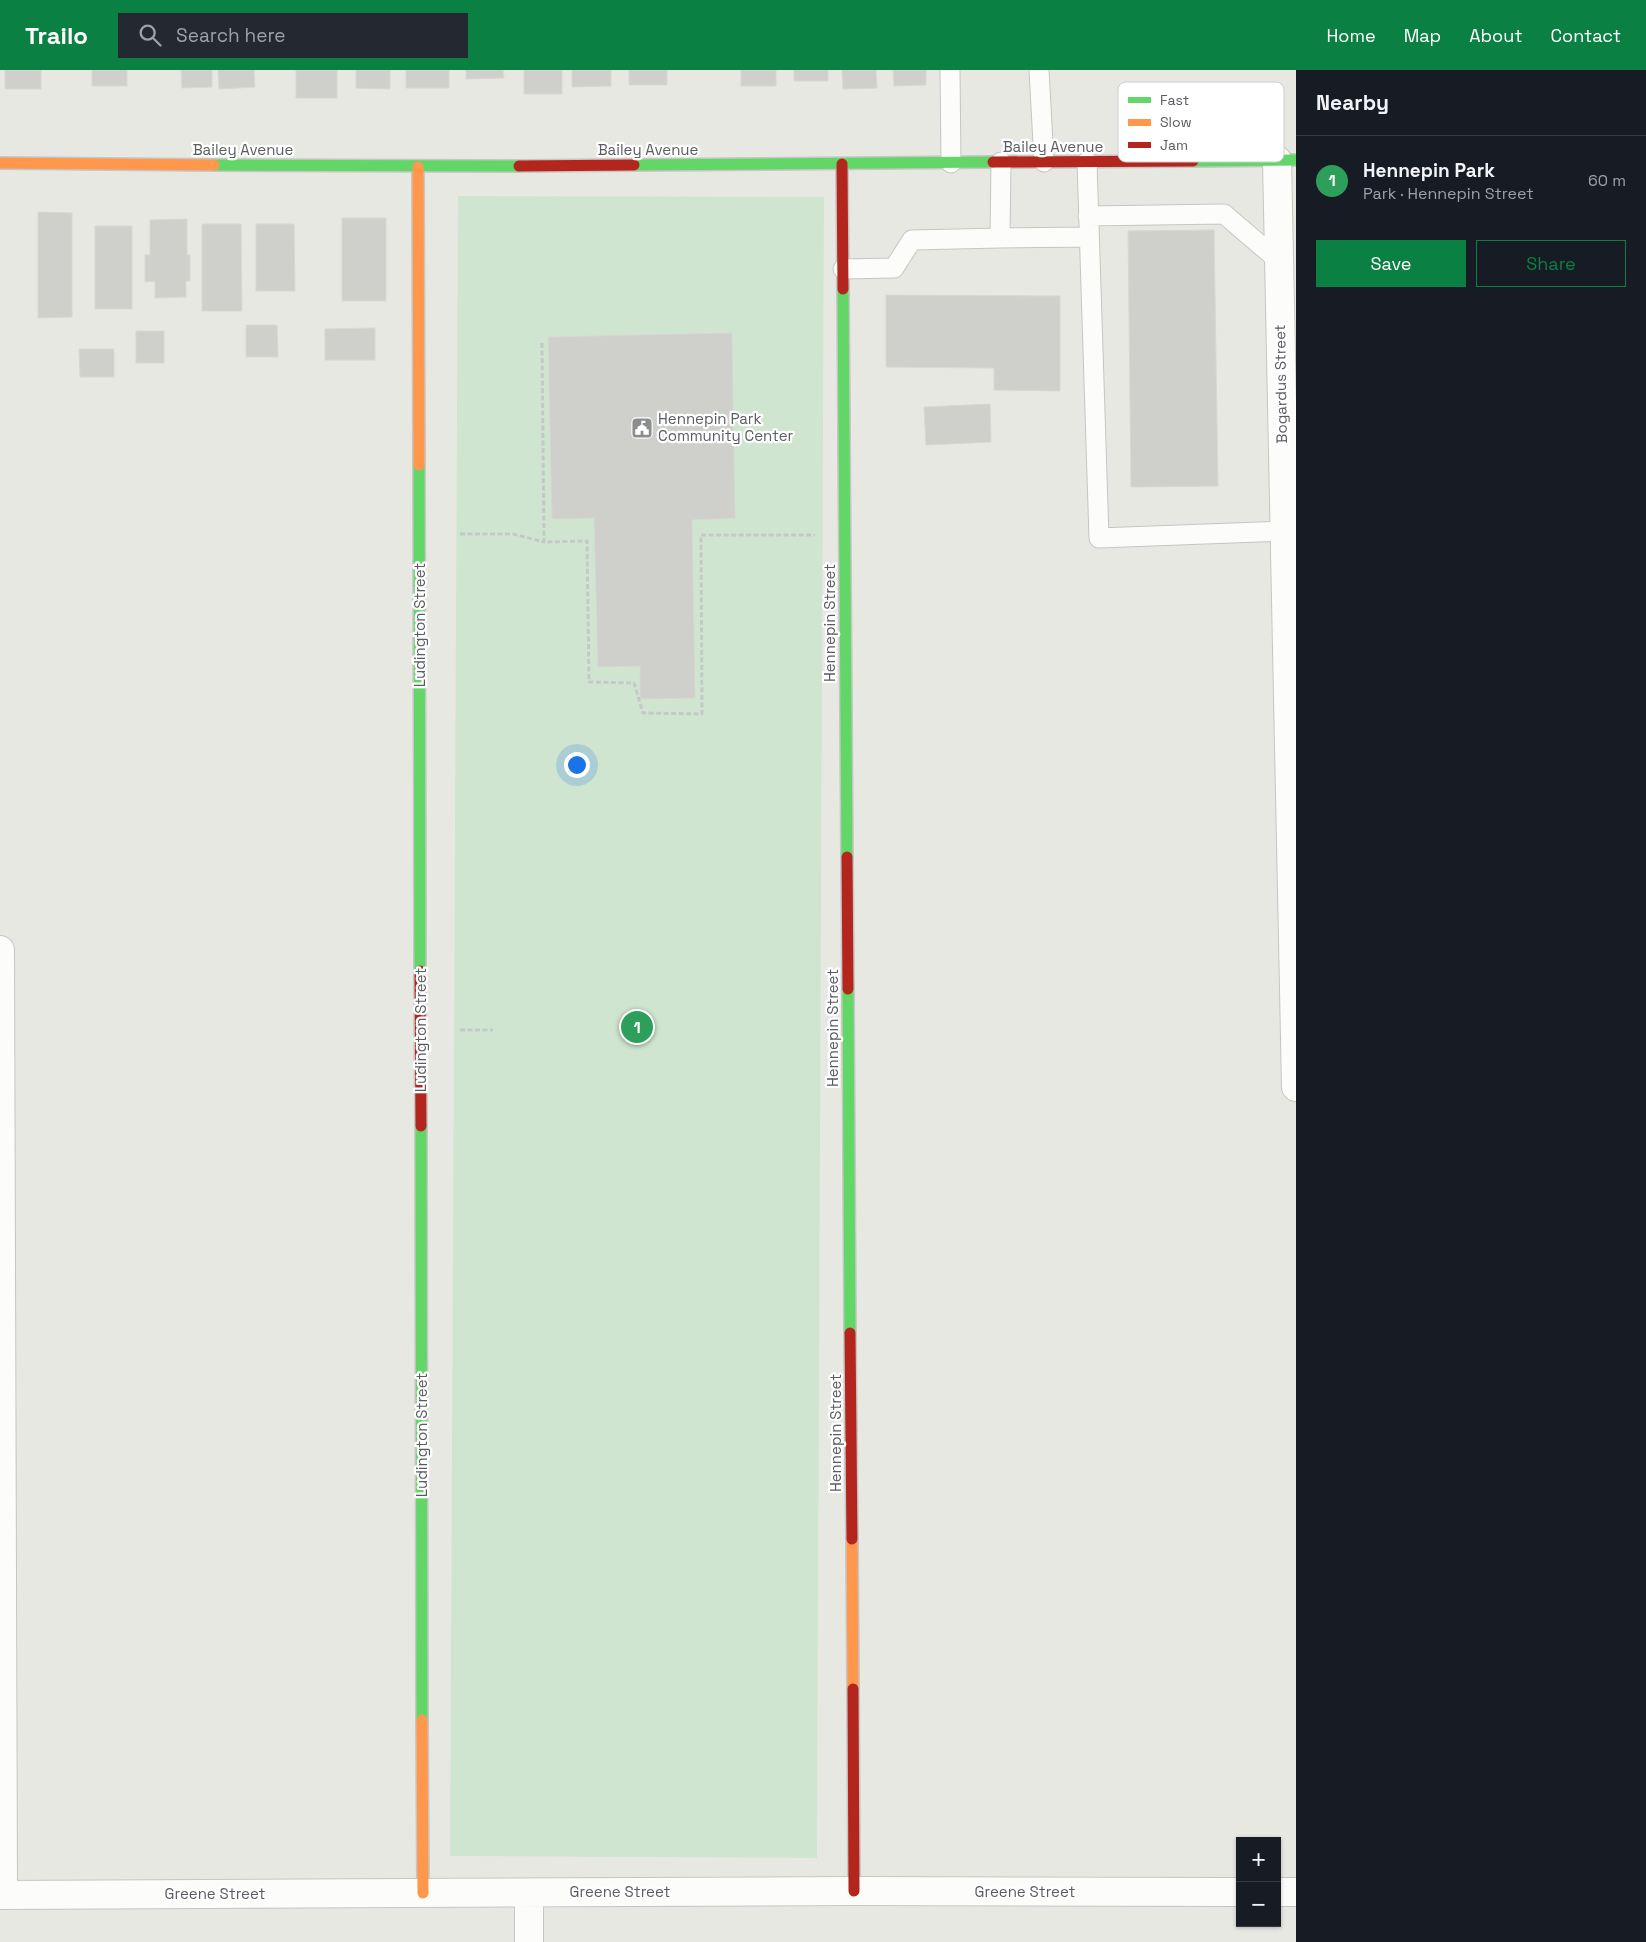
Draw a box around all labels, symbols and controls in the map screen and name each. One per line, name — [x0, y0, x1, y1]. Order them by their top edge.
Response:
search box — [118, 13, 468, 58]
text: Trailo — [25, 20, 88, 51]
icon: search — [136, 21, 164, 49]
text: Search here — [176, 23, 286, 48]
text: Home — [1327, 24, 1376, 47]
text: Map — [1404, 24, 1441, 47]
text: About — [1469, 24, 1523, 47]
text: Contact — [1551, 24, 1621, 47]
legend — [1118, 82, 1284, 162]
text: Nearby — [1316, 89, 1389, 116]
text: Fast — [1160, 91, 1189, 109]
text: Slow — [1160, 113, 1192, 131]
text: Jam — [1160, 136, 1188, 154]
street label: Bailey Avenue — [1003, 137, 1103, 156]
street label: Bailey Avenue — [193, 140, 293, 159]
street label: Bailey Avenue — [598, 140, 698, 159]
text: Hennepin Park — [1363, 158, 1495, 183]
text: 1 — [1328, 170, 1336, 191]
text: 60 m — [1588, 170, 1626, 191]
text: Park · Hennepin Street — [1363, 183, 1534, 204]
button: Save — [1316, 240, 1466, 287]
button: Share — [1476, 240, 1626, 287]
street label: Bogardus Street — [1270, 324, 1291, 444]
place label: Hennepin Park Community Center — [658, 409, 794, 445]
public building icon: Hennepin Park Community Center — [630, 416, 654, 440]
street label: Ludington Street — [410, 563, 429, 687]
street label: Hennepin Street — [820, 564, 839, 682]
your location — [564, 752, 590, 778]
street label: Ludington Street — [411, 968, 430, 1092]
street label: Hennepin Street — [823, 969, 842, 1087]
pin: 1 — [621, 1008, 653, 1046]
street label: Ludington Street — [412, 1373, 431, 1497]
street label: Hennepin Street — [826, 1374, 845, 1492]
map controls — [1236, 1837, 1281, 1927]
button: + — [1236, 1837, 1281, 1882]
street label: Greene Street — [570, 1882, 671, 1901]
street label: Greene Street — [975, 1882, 1076, 1901]
button: − — [1236, 1882, 1281, 1927]
street label: Greene Street — [165, 1884, 266, 1903]

